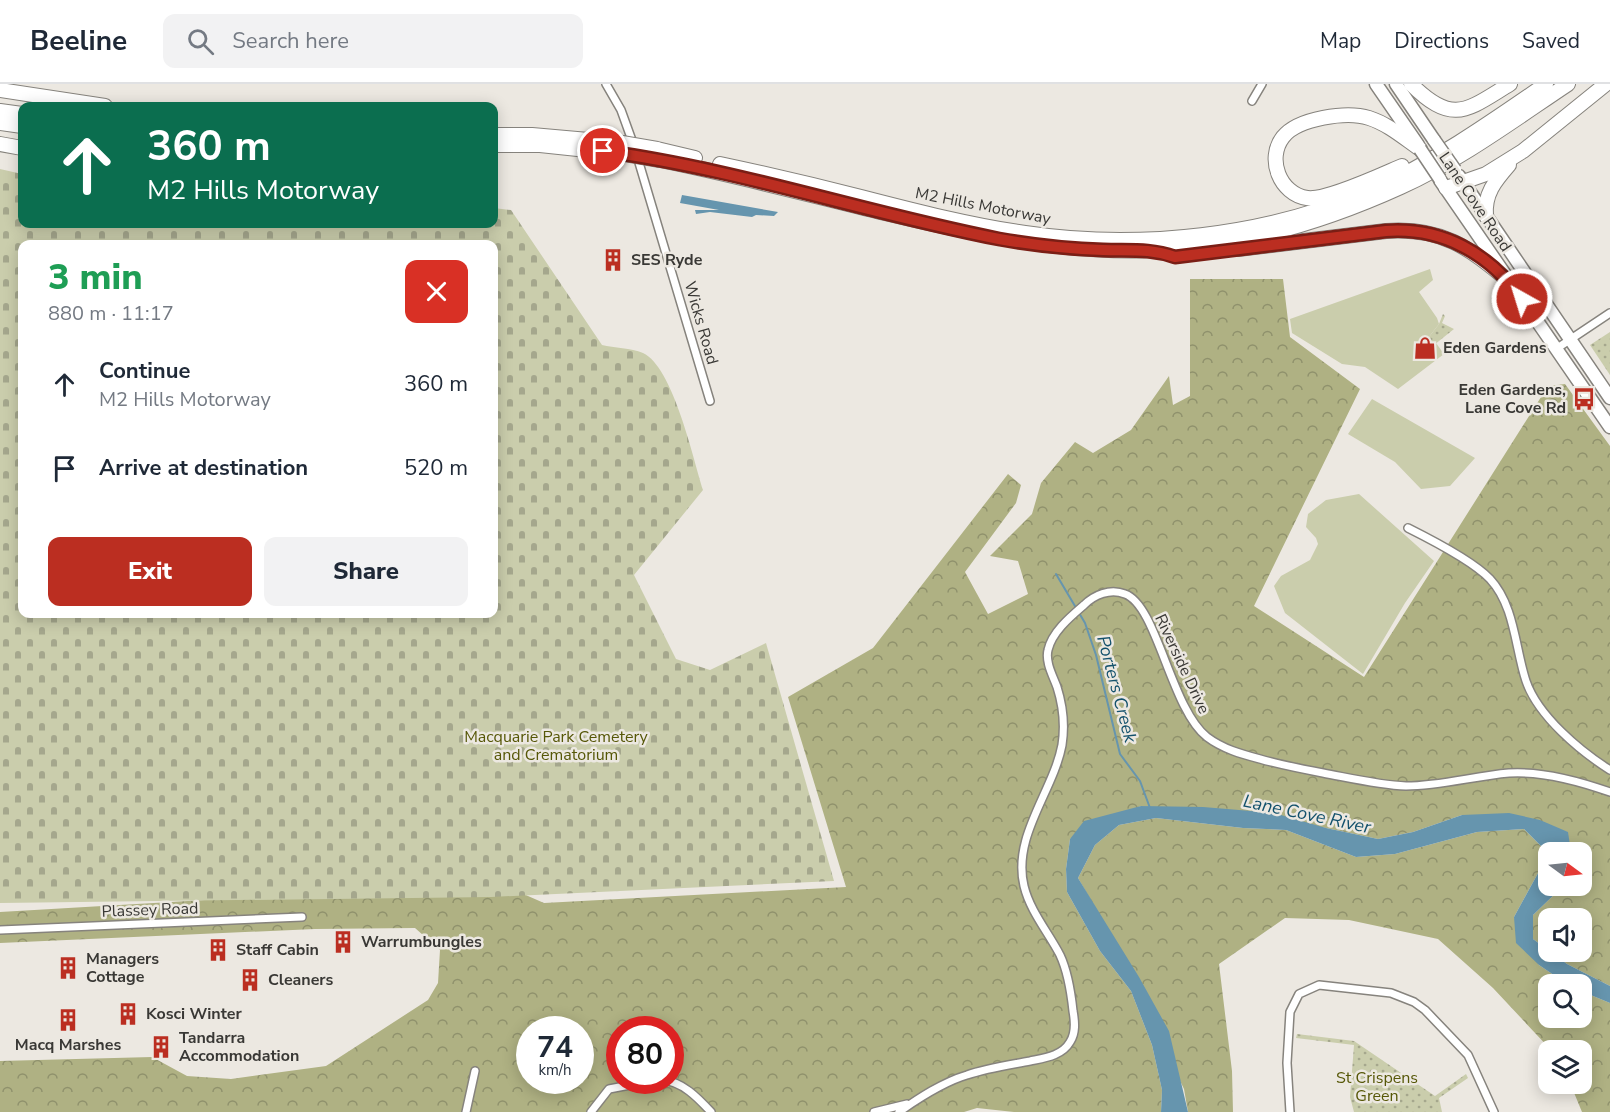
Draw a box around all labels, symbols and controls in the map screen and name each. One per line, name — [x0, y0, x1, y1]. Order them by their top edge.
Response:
search box — [163, 14, 583, 68]
text: Beeline — [30, 22, 127, 60]
icon: search — [184, 25, 217, 58]
text: Search here — [232, 26, 349, 56]
text: Map — [1320, 27, 1361, 55]
text: Directions — [1394, 27, 1489, 55]
text: Saved — [1522, 27, 1580, 55]
text: 360 m — [147, 118, 271, 175]
pin — [577, 125, 628, 176]
icon: ahead — [48, 126, 126, 204]
icon: arrive — [586, 134, 619, 167]
street label: Lane Cove Road — [1433, 148, 1517, 256]
text: M2 Hills Motorway — [147, 172, 379, 209]
street label: M2 Hills Motorway — [913, 182, 1053, 230]
building icon: SES Ryde — [600, 247, 626, 273]
place label: SES Ryde — [631, 249, 703, 271]
text: 3 min — [48, 253, 143, 302]
button: close — [405, 260, 468, 323]
position arrow — [1490, 267, 1554, 331]
street label: Wicks Road — [679, 279, 723, 367]
text: 880 m · 11:17 — [48, 300, 174, 327]
shop icon: Eden Gardens — [1412, 335, 1438, 361]
place label: Eden Gardens — [1443, 337, 1547, 359]
text: Continue — [99, 356, 190, 386]
icon: ahead — [48, 368, 81, 401]
text: 360 m — [404, 369, 468, 399]
place label: Eden Gardens, Lane Cove Rd — [1459, 379, 1566, 419]
text: M2 Hills Motorway — [99, 386, 271, 413]
bus stop icon: Eden Gardens, Lane Cove Rd — [1571, 386, 1597, 412]
icon: arrive — [48, 452, 81, 485]
text: Arrive at destination — [99, 453, 308, 483]
text: 520 m — [404, 453, 468, 483]
button: Exit — [48, 537, 252, 606]
button: Share — [264, 537, 468, 606]
street label: Riverside Drive — [1149, 610, 1215, 718]
water label: Porters Creek — [1091, 633, 1143, 746]
park label: Macquarie Park Cemetery and Crematorium — [464, 726, 649, 766]
water label: Lane Cove River — [1241, 789, 1374, 839]
north arrow — [1538, 842, 1592, 896]
map controls — [1538, 842, 1592, 1094]
street label: Plassey Road — [101, 897, 199, 923]
button: sound — [1538, 908, 1592, 962]
building icon: Warrumbungles — [330, 929, 356, 955]
place label: Warrumbungles — [361, 931, 482, 953]
building icon: Staff Cabin — [205, 937, 231, 963]
place label: Staff Cabin — [236, 939, 319, 961]
place label: Managers Cottage — [86, 948, 159, 988]
building icon: Managers Cottage — [55, 955, 81, 981]
building icon: Cleaners — [237, 967, 263, 993]
place label: Cleaners — [268, 969, 334, 991]
button: search — [1538, 974, 1592, 1028]
building icon: Kosci Winter — [115, 1001, 141, 1027]
place label: Kosci Winter — [146, 1003, 242, 1025]
building icon: Macq Marshes — [55, 1007, 81, 1033]
speed limit sign: 80 — [606, 1016, 684, 1094]
place label: Tandarra Accommodation — [179, 1027, 299, 1067]
text: 74 — [537, 1027, 573, 1068]
place label: Macq Marshes — [15, 1034, 121, 1056]
building icon: Tandarra Accommodation — [148, 1034, 174, 1060]
button: layers — [1538, 1040, 1592, 1094]
text: km/h — [538, 1060, 572, 1080]
park label: St Crispens Green — [1336, 1067, 1418, 1107]

